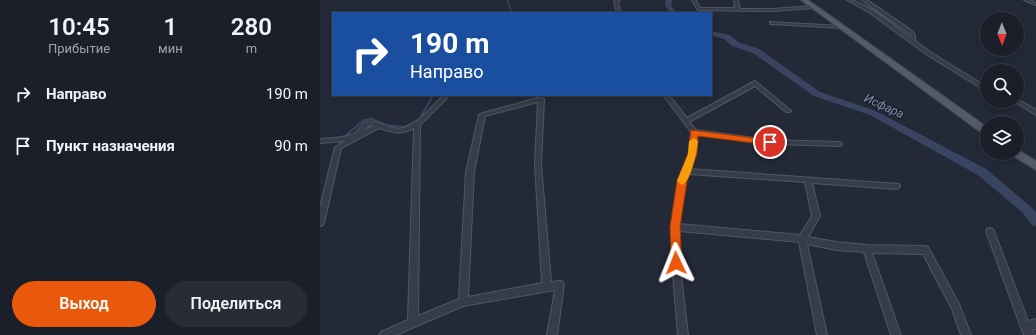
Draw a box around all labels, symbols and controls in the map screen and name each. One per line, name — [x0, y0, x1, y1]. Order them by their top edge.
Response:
north arrow — [980, 12, 1024, 56]
map controls — [980, 12, 1024, 160]
text: 10:45 — [48, 13, 110, 41]
text: 1 — [164, 13, 177, 41]
text: 280 — [231, 13, 272, 41]
text: 190 m — [410, 27, 489, 60]
icon: right — [344, 28, 396, 80]
text: Прибытие — [48, 41, 110, 56]
text: мин — [158, 41, 183, 56]
text: m — [246, 41, 257, 56]
text: Направо — [410, 61, 483, 82]
button: search — [980, 64, 1024, 108]
icon: right — [12, 83, 34, 105]
text: Направо — [46, 85, 107, 103]
text: 190 m — [266, 85, 308, 103]
water label: Исфара — [862, 91, 906, 121]
button: layers — [980, 116, 1024, 160]
pin — [753, 125, 787, 159]
icon: arrive — [759, 131, 781, 153]
icon: arrive — [12, 135, 34, 157]
text: Пункт назначения — [46, 137, 175, 155]
text: 90 m — [274, 137, 308, 155]
position arrow — [655, 242, 697, 284]
button: Выход — [12, 281, 156, 327]
button: Поделиться — [164, 281, 308, 327]

